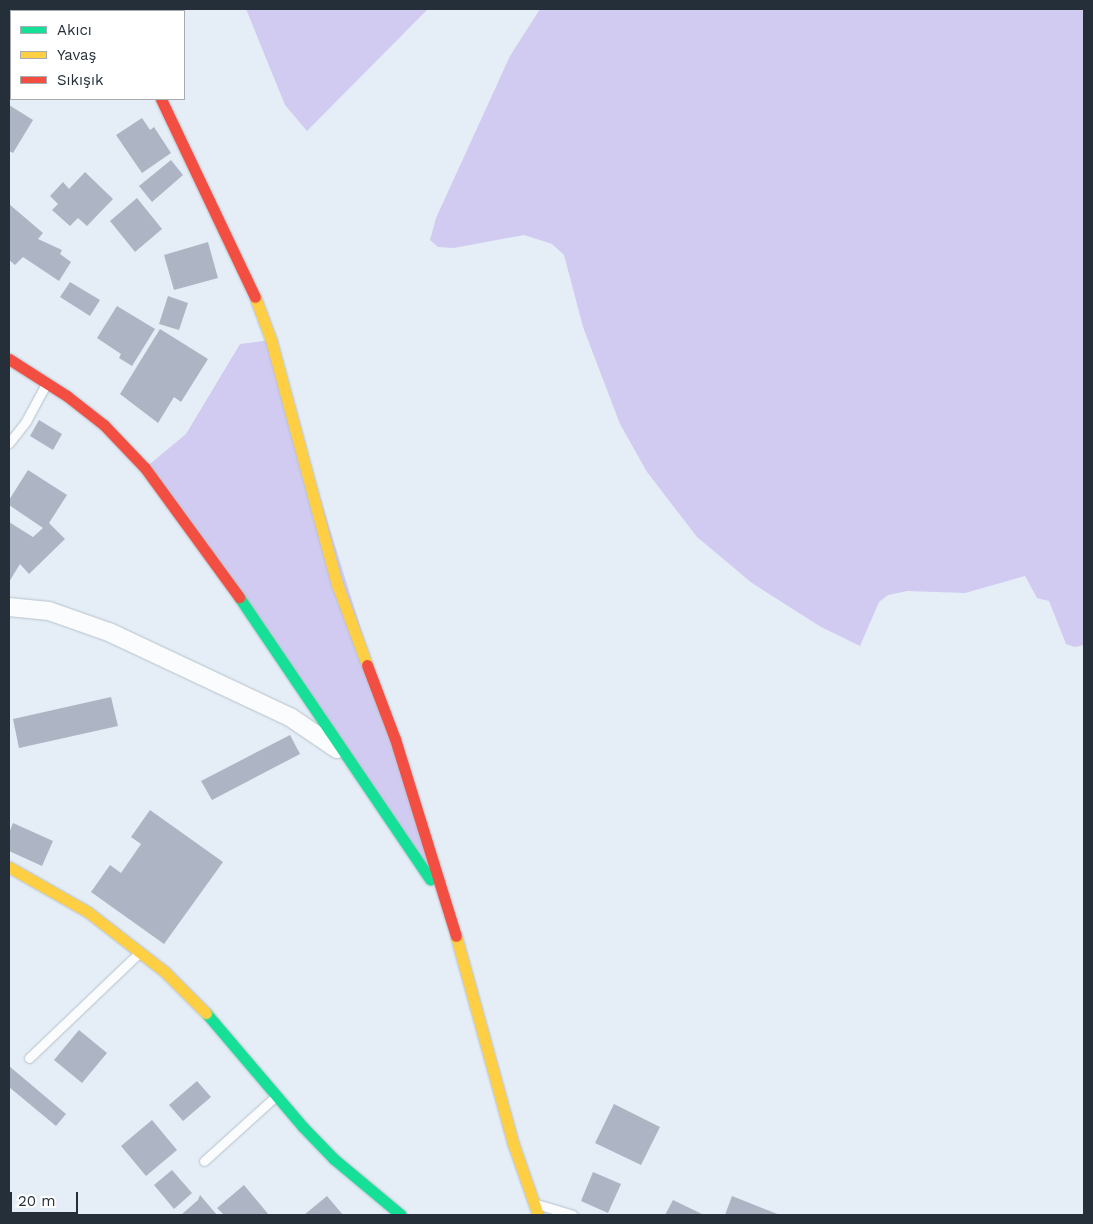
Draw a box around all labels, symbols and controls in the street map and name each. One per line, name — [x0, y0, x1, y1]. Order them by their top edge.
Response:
legend — [10, 10, 185, 100]
text: Akıcı — [57, 21, 92, 39]
text: Yavaş — [57, 46, 97, 64]
text: Sıkışık — [57, 71, 103, 89]
scale bar — [12, 1182, 80, 1214]
text: 20 m — [18, 1192, 56, 1210]

